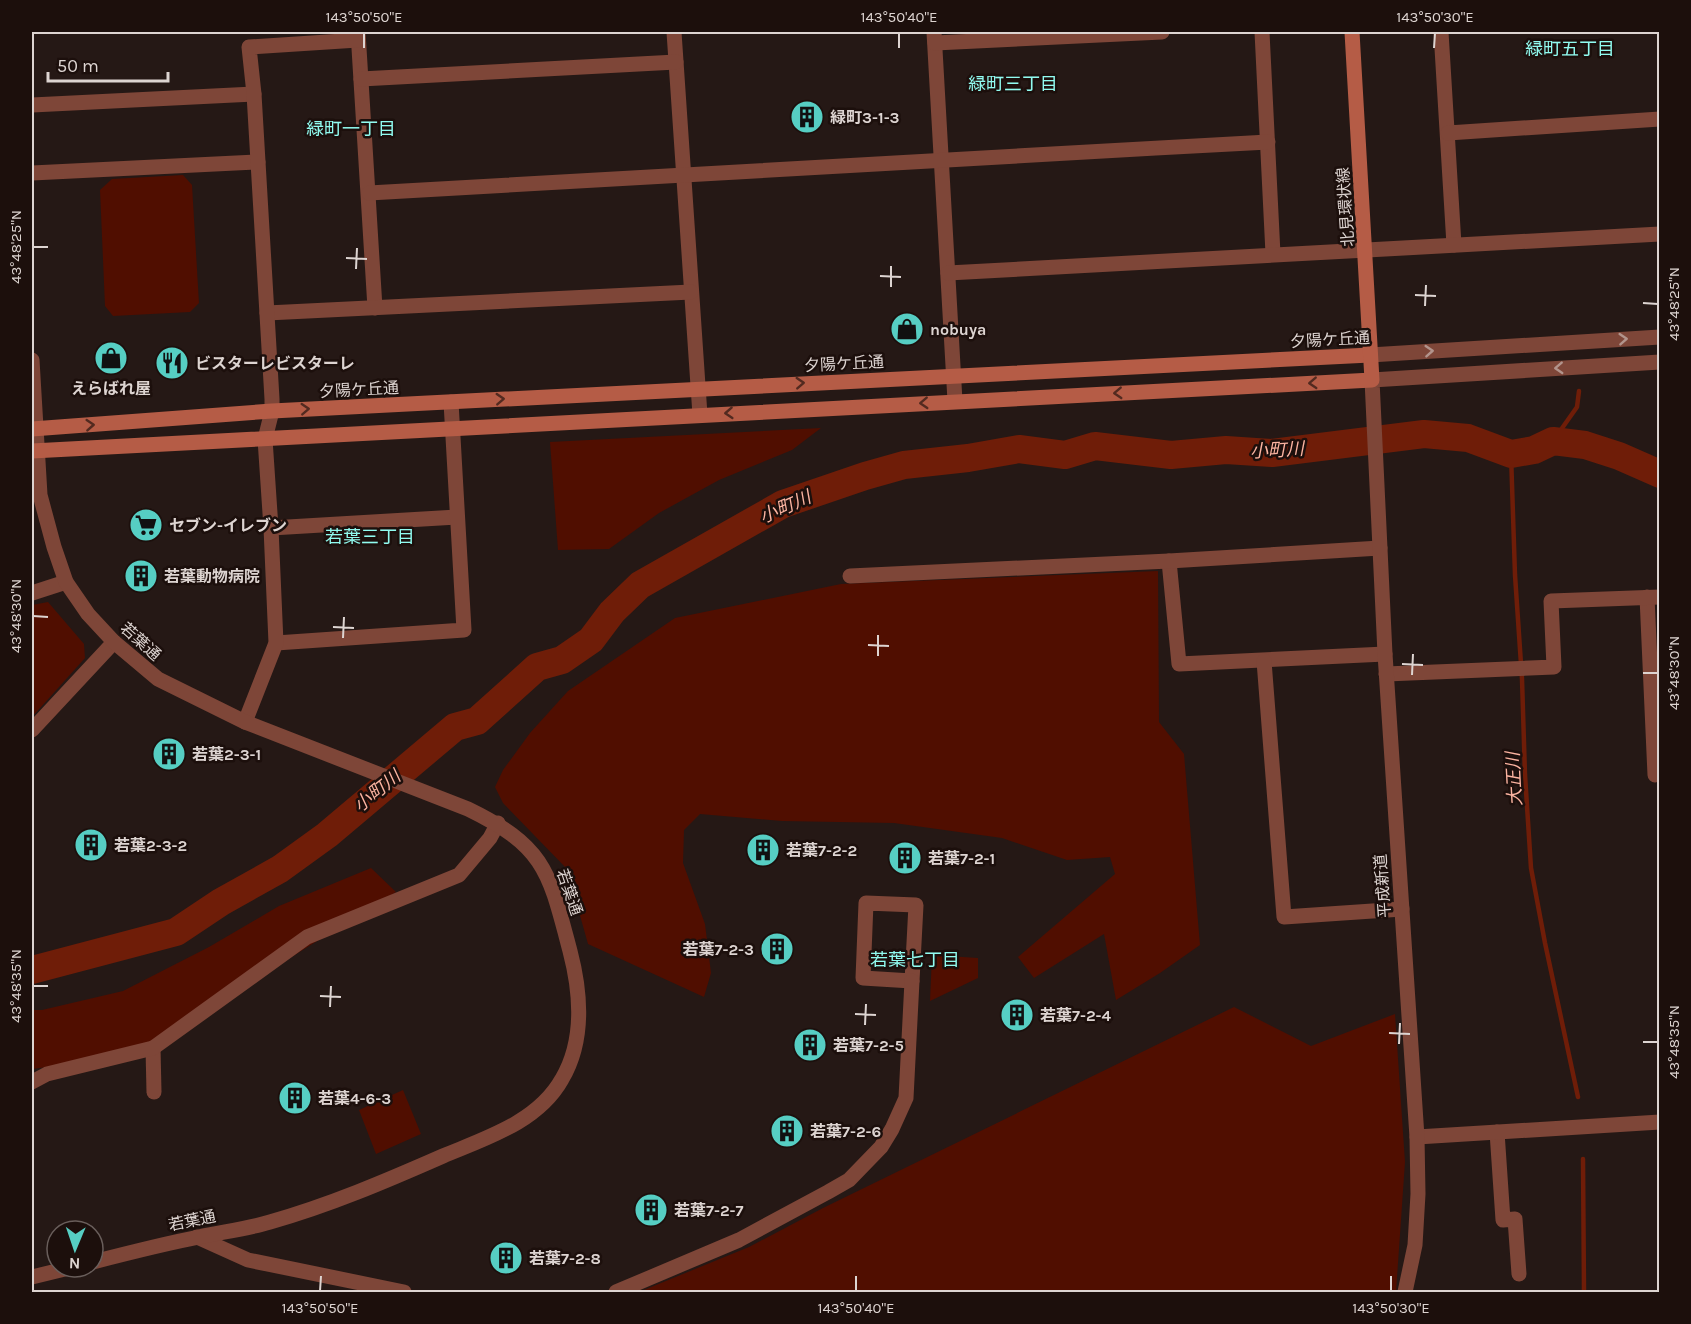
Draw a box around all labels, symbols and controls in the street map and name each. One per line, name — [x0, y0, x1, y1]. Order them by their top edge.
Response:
text: 143°50'50"E — [325, 8, 403, 26]
text: 143°50'40"E — [861, 8, 937, 26]
text: 143°50'30"E — [1396, 8, 1474, 26]
district label: 緑町五丁目 — [1525, 38, 1615, 60]
scale bar — [48, 45, 168, 83]
text: 50 m — [57, 55, 99, 77]
district label: 緑町三丁目 — [968, 73, 1058, 95]
building icon: 緑町3-1-3 — [789, 99, 825, 135]
place label: 緑町3-1-3 — [830, 108, 900, 127]
district label: 緑町一丁目 — [306, 118, 396, 140]
street label: 北見環状線 — [1333, 166, 1358, 248]
text: 43°48'25"N — [7, 210, 25, 284]
text: 43°48'25"N — [1665, 267, 1683, 341]
shop icon: nobuya — [889, 311, 925, 347]
place label: nobuya — [930, 320, 986, 339]
street label: 夕陽ケ丘通 — [1290, 328, 1370, 351]
one-way arrow — [1619, 333, 1628, 346]
shop icon: えらばれ屋 — [93, 340, 129, 376]
restaurant icon: ビスターレビスターレ — [154, 345, 190, 381]
one-way arrow — [1424, 345, 1433, 358]
street label: 夕陽ケ丘通 — [804, 352, 884, 375]
place label: ビスターレビスターレ — [195, 354, 355, 373]
one-way arrow — [1555, 361, 1564, 374]
one-way arrow — [795, 377, 804, 390]
one-way arrow — [1309, 377, 1318, 390]
street label: 夕陽ケ丘通 — [319, 378, 399, 401]
place label: えらばれ屋 — [71, 379, 151, 398]
one-way arrow — [1114, 386, 1123, 399]
one-way arrow — [496, 393, 505, 406]
one-way arrow — [919, 396, 928, 409]
one-way arrow — [301, 403, 310, 416]
one-way arrow — [725, 407, 734, 420]
one-way arrow — [85, 418, 94, 431]
water label: 小町川 — [1249, 437, 1307, 462]
water label: 小町川 — [756, 485, 816, 528]
supermarket icon: セブン-イレブン — [128, 507, 164, 543]
place label: セブン-イレブン — [169, 516, 287, 535]
district label: 若葉三丁目 — [325, 526, 415, 548]
building icon: 若葉動物病院 — [123, 558, 159, 594]
place label: 若葉動物病院 — [164, 567, 260, 586]
text: 43°48'30"N — [7, 579, 25, 653]
street label: 若葉通 — [116, 618, 165, 664]
text: 43°48'30"N — [1665, 636, 1683, 710]
building icon: 若葉2-3-1 — [151, 736, 187, 772]
place label: 若葉2-3-1 — [192, 745, 261, 764]
water label: 大正川 — [1501, 749, 1526, 807]
water label: 小町川 — [349, 764, 406, 817]
building icon: 若葉2-3-2 — [73, 827, 109, 863]
building icon: 若葉7-2-2 — [745, 832, 781, 868]
place label: 若葉2-3-2 — [114, 836, 187, 855]
building icon: 若葉7-2-1 — [887, 840, 923, 876]
place label: 若葉7-2-2 — [786, 841, 857, 860]
place label: 若葉7-2-1 — [928, 849, 995, 868]
street label: 平成新道 — [1371, 853, 1394, 919]
street label: 若葉通 — [553, 866, 586, 918]
building icon: 若葉7-2-3 — [759, 931, 795, 967]
place label: 若葉7-2-3 — [682, 940, 754, 959]
text: 43°48'35"N — [7, 949, 25, 1023]
district label: 若葉七丁目 — [870, 949, 960, 971]
building icon: 若葉7-2-4 — [999, 997, 1035, 1033]
text: 43°48'35"N — [1665, 1005, 1683, 1079]
place label: 若葉7-2-4 — [1040, 1006, 1112, 1025]
building icon: 若葉7-2-5 — [792, 1027, 828, 1063]
place label: 若葉7-2-5 — [833, 1036, 904, 1055]
building icon: 若葉4-6-3 — [277, 1080, 313, 1116]
place label: 若葉4-6-3 — [318, 1089, 391, 1108]
building icon: 若葉7-2-6 — [769, 1113, 805, 1149]
place label: 若葉7-2-6 — [810, 1122, 881, 1141]
building icon: 若葉7-2-7 — [633, 1192, 669, 1228]
place label: 若葉7-2-7 — [674, 1201, 744, 1220]
street label: 若葉通 — [167, 1206, 218, 1235]
north arrow — [45, 1219, 105, 1279]
building icon: 若葉7-2-8 — [488, 1240, 524, 1276]
place label: 若葉7-2-8 — [529, 1249, 601, 1268]
text: N — [68, 1254, 81, 1273]
text: 143°50'50"E — [281, 1299, 359, 1317]
text: 143°50'40"E — [818, 1299, 894, 1317]
text: 143°50'30"E — [1352, 1299, 1430, 1317]

